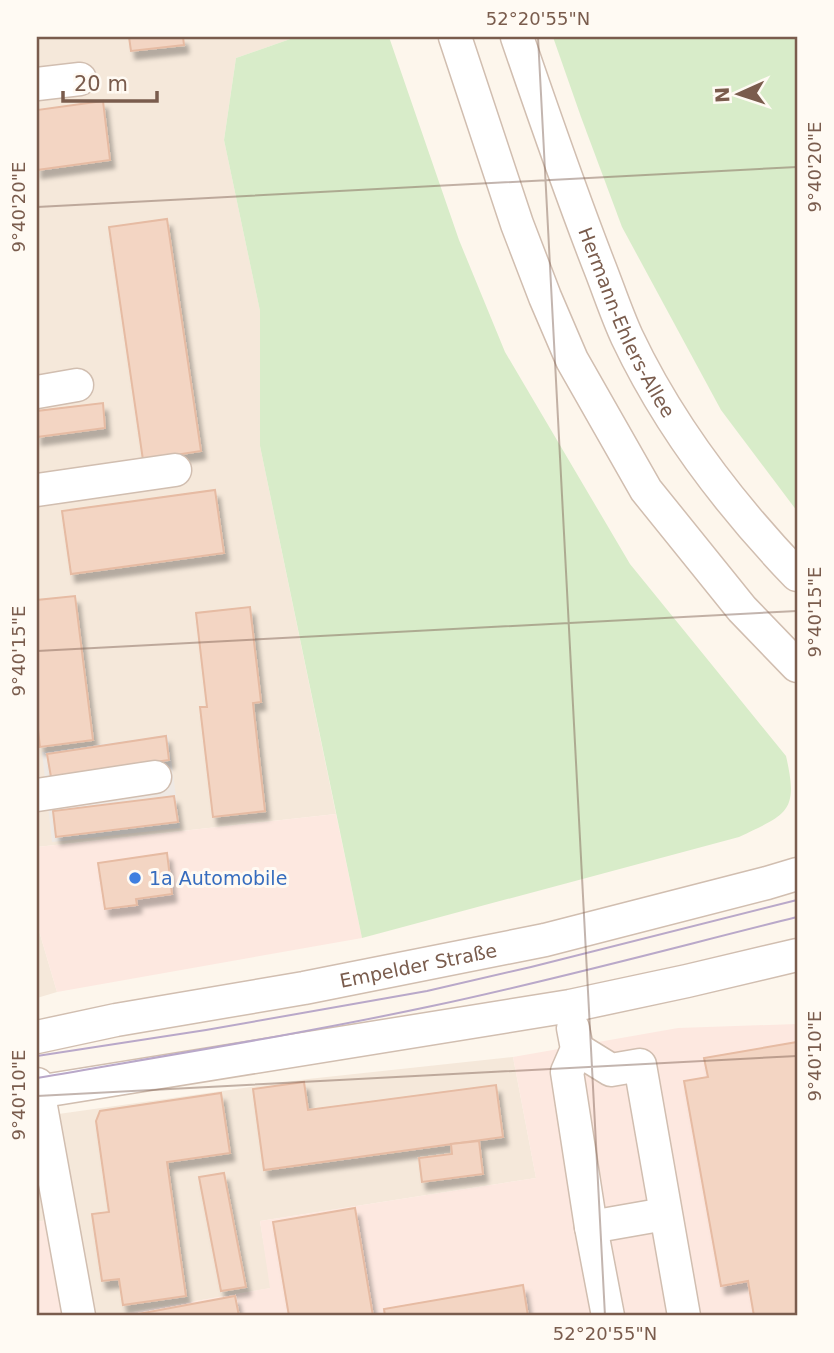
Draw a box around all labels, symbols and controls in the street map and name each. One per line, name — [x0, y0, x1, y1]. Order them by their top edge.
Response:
text: 52°20'55"N — [486, 8, 590, 29]
scale bar — [63, 60, 158, 104]
north arrow — [704, 60, 774, 130]
text: 20 m — [74, 72, 128, 96]
text: N — [711, 86, 733, 103]
text: 9°40'20"E — [804, 122, 825, 212]
text: 9°40'20"E — [8, 162, 29, 252]
street label: Hermann-Ehlers-Allee — [574, 224, 680, 421]
text: 9°40'15"E — [804, 567, 825, 657]
text: 9°40'15"E — [8, 606, 29, 696]
place label: 1a Automobile — [149, 867, 287, 889]
marker: 1a Automobile — [127, 870, 143, 886]
street label: Empelder Straße — [338, 939, 499, 992]
text: 9°40'10"E — [804, 1011, 825, 1101]
text: 9°40'10"E — [8, 1050, 29, 1140]
text: 52°20'55"N — [553, 1323, 657, 1344]

